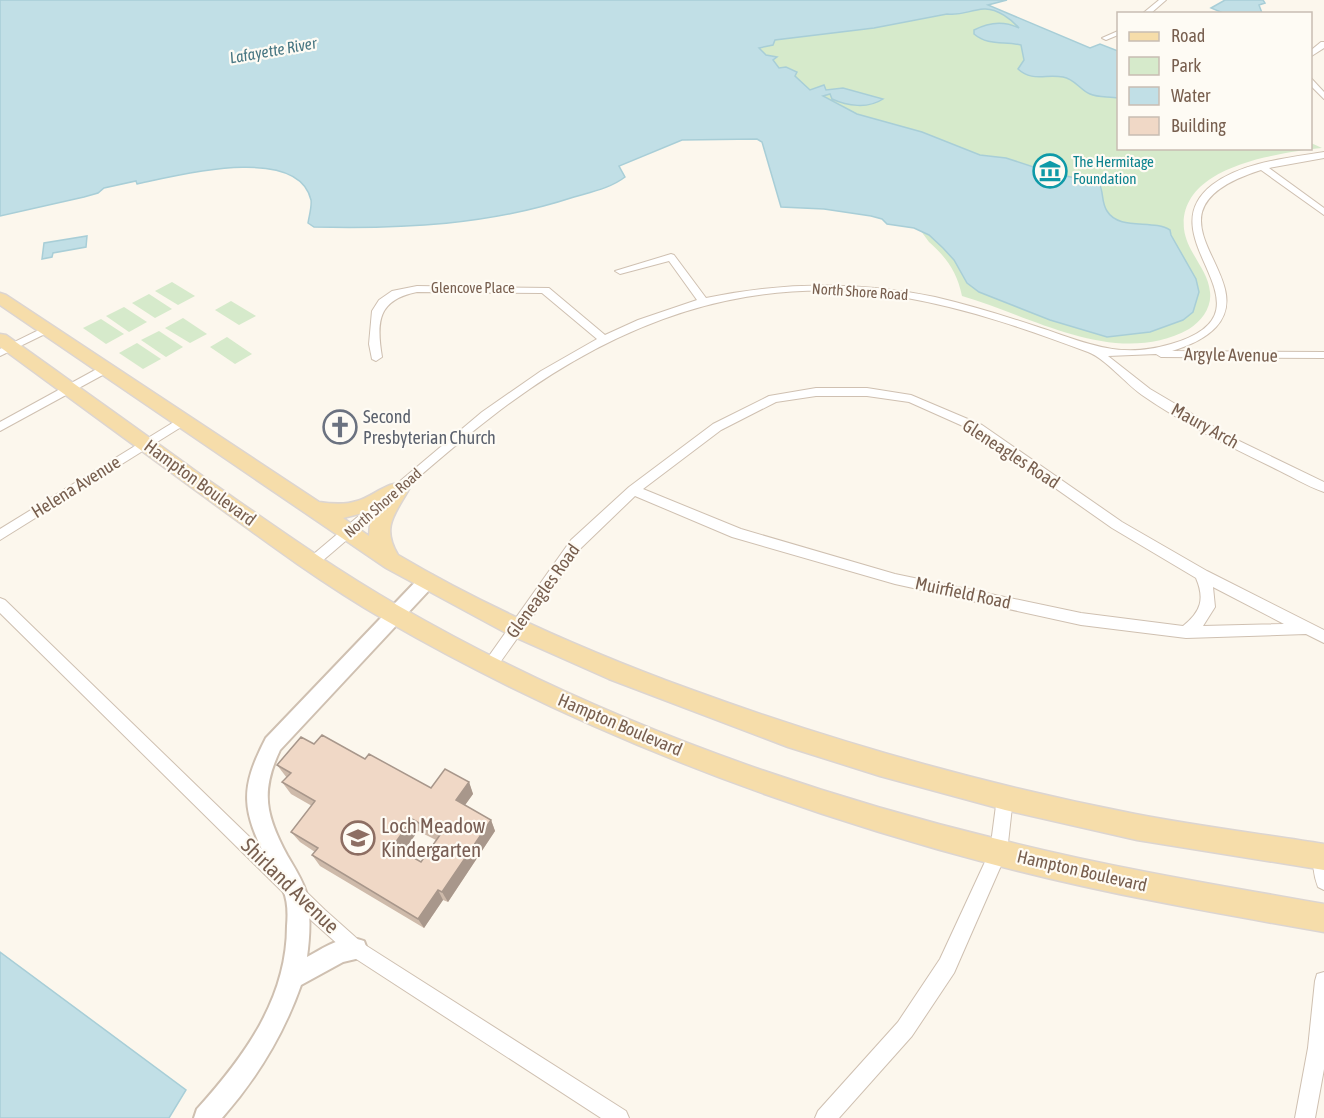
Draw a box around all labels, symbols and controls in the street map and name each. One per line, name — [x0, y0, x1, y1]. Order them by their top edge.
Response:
legend — [1117, 12, 1312, 150]
text: Road — [1171, 25, 1205, 46]
water label: Lafayette River — [228, 33, 319, 67]
text: Park — [1171, 55, 1201, 76]
text: Water — [1171, 85, 1211, 106]
text: Building — [1171, 115, 1226, 136]
museum icon: The Hermitage Foundation — [1032, 153, 1068, 189]
place label: The Hermitage Foundation — [1073, 153, 1154, 187]
street label: Glencove Place — [431, 279, 515, 296]
street label: North Shore Road — [811, 280, 909, 303]
street label: Argyle Avenue — [1184, 343, 1278, 366]
street label: Maury Arch — [1168, 398, 1243, 453]
place label: Second Presbyterian Church — [363, 406, 496, 448]
church icon: Second Presbyterian Church — [322, 409, 358, 445]
street label: Gleneagles Road — [959, 414, 1064, 493]
street label: Hampton Boulevard — [140, 435, 260, 530]
street label: Helena Avenue — [27, 451, 124, 522]
street label: North Shore Road — [341, 465, 425, 541]
street label: Gleneagles Road — [501, 540, 584, 642]
street label: Muirfield Road — [913, 572, 1013, 613]
street label: Hampton Boulevard — [555, 689, 685, 760]
place label: Loch Meadow Kindergarten — [381, 813, 486, 861]
school or university icon: Loch Meadow Kindergarten — [340, 820, 376, 856]
street label: Shirland Avenue — [237, 833, 345, 938]
street label: Hampton Boulevard — [1015, 845, 1149, 896]

